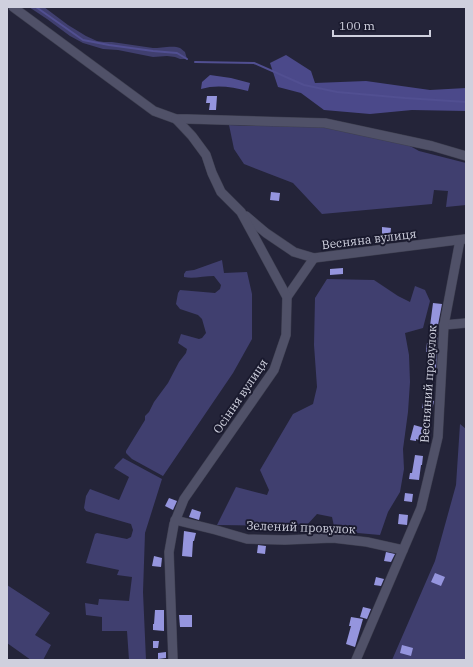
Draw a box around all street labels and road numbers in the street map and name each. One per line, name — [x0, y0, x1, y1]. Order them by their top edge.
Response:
street label: Весняна вулиця — [321, 226, 417, 252]
street label: Весняний провулок — [416, 325, 440, 443]
street label: Осіння вулиця — [210, 356, 271, 436]
street label: Зелений провулок — [246, 518, 356, 536]

